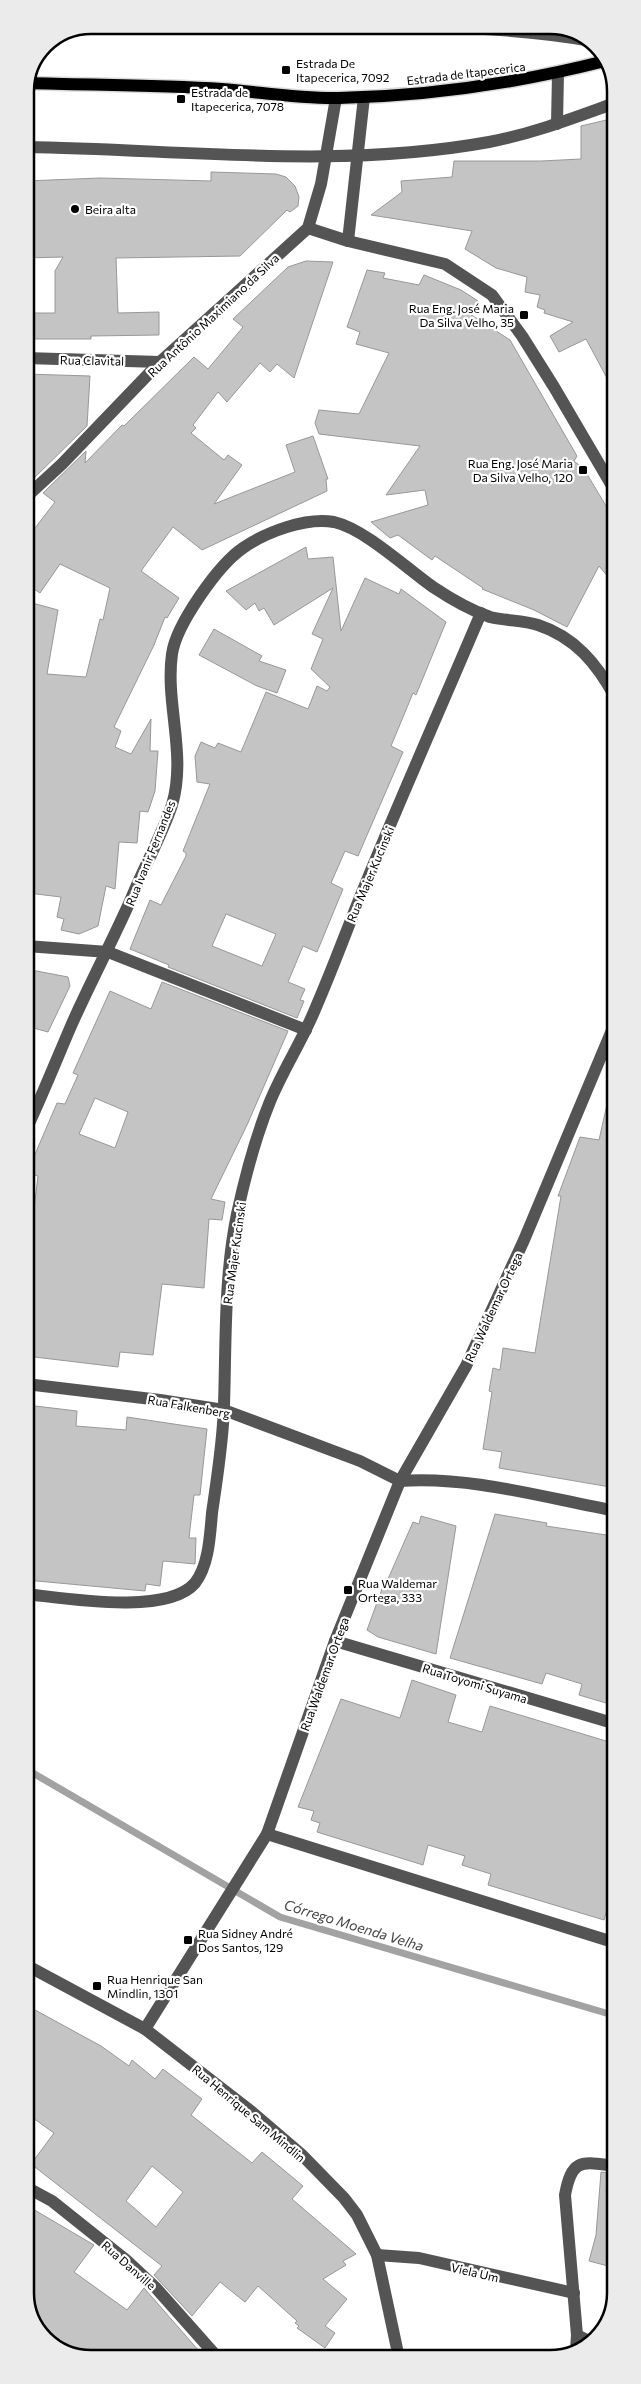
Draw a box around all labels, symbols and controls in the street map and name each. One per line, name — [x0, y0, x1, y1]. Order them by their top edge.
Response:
place label: Estrada De Itapecerica, 7092 — [296, 56, 390, 84]
street label: Estrada de Itapecerica — [406, 59, 526, 87]
marker: Estrada De Itapecerica, 7092 — [280, 64, 292, 76]
place label: Estrada de Itapecerica, 7078 — [191, 85, 284, 113]
marker: Estrada de Itapecerica, 7078 — [175, 93, 187, 105]
place label: Beira alta — [85, 202, 136, 216]
marker: Beira alta — [69, 203, 81, 215]
street label: Rua Antônio Maximiano da Silva — [145, 251, 281, 379]
place label: Rua Eng. José Maria Da Silva Velho, 35 — [409, 301, 514, 329]
marker: Rua Eng. José Maria Da Silva Velho, 35 — [518, 309, 530, 321]
street label: Rua Clavital — [60, 352, 124, 368]
place label: Rua Eng. José Maria Da Silva Velho, 120 — [468, 456, 573, 484]
marker: Rua Eng. José Maria Da Silva Velho, 120 — [577, 464, 589, 476]
street label: Rua Ivanir Fernandes — [122, 798, 178, 908]
street label: Rua Majer Kucinski — [343, 824, 397, 924]
street label: Rua Majer Kucinski — [220, 1201, 248, 1305]
street label: Rua Waldemar Ortega — [461, 1250, 525, 1364]
street label: Rua Falkenberg — [147, 1392, 232, 1420]
place label: Rua Waldemar Ortega, 333 — [358, 1576, 437, 1604]
marker: Rua Waldemar Ortega, 333 — [342, 1584, 354, 1596]
street label: Rua Waldemar Ortega — [297, 1615, 351, 1733]
street label: Rua Toyomi Suyama — [421, 1660, 529, 1706]
water label: Córrego Moenda Velha — [282, 1896, 426, 1954]
place label: Rua Sidney André Dos Santos, 129 — [198, 1926, 293, 1954]
marker: Rua Sidney André Dos Santos, 129 — [182, 1934, 194, 1946]
place label: Rua Henrique San Mindlin, 1301 — [107, 1972, 203, 2000]
marker: Rua Henrique San Mindlin, 1301 — [91, 1980, 103, 1992]
street label: Rua Henrique Sam Mindlin — [190, 2062, 308, 2164]
street label: Rua Danville — [99, 2238, 159, 2292]
street label: Viela Um — [450, 2260, 500, 2284]

